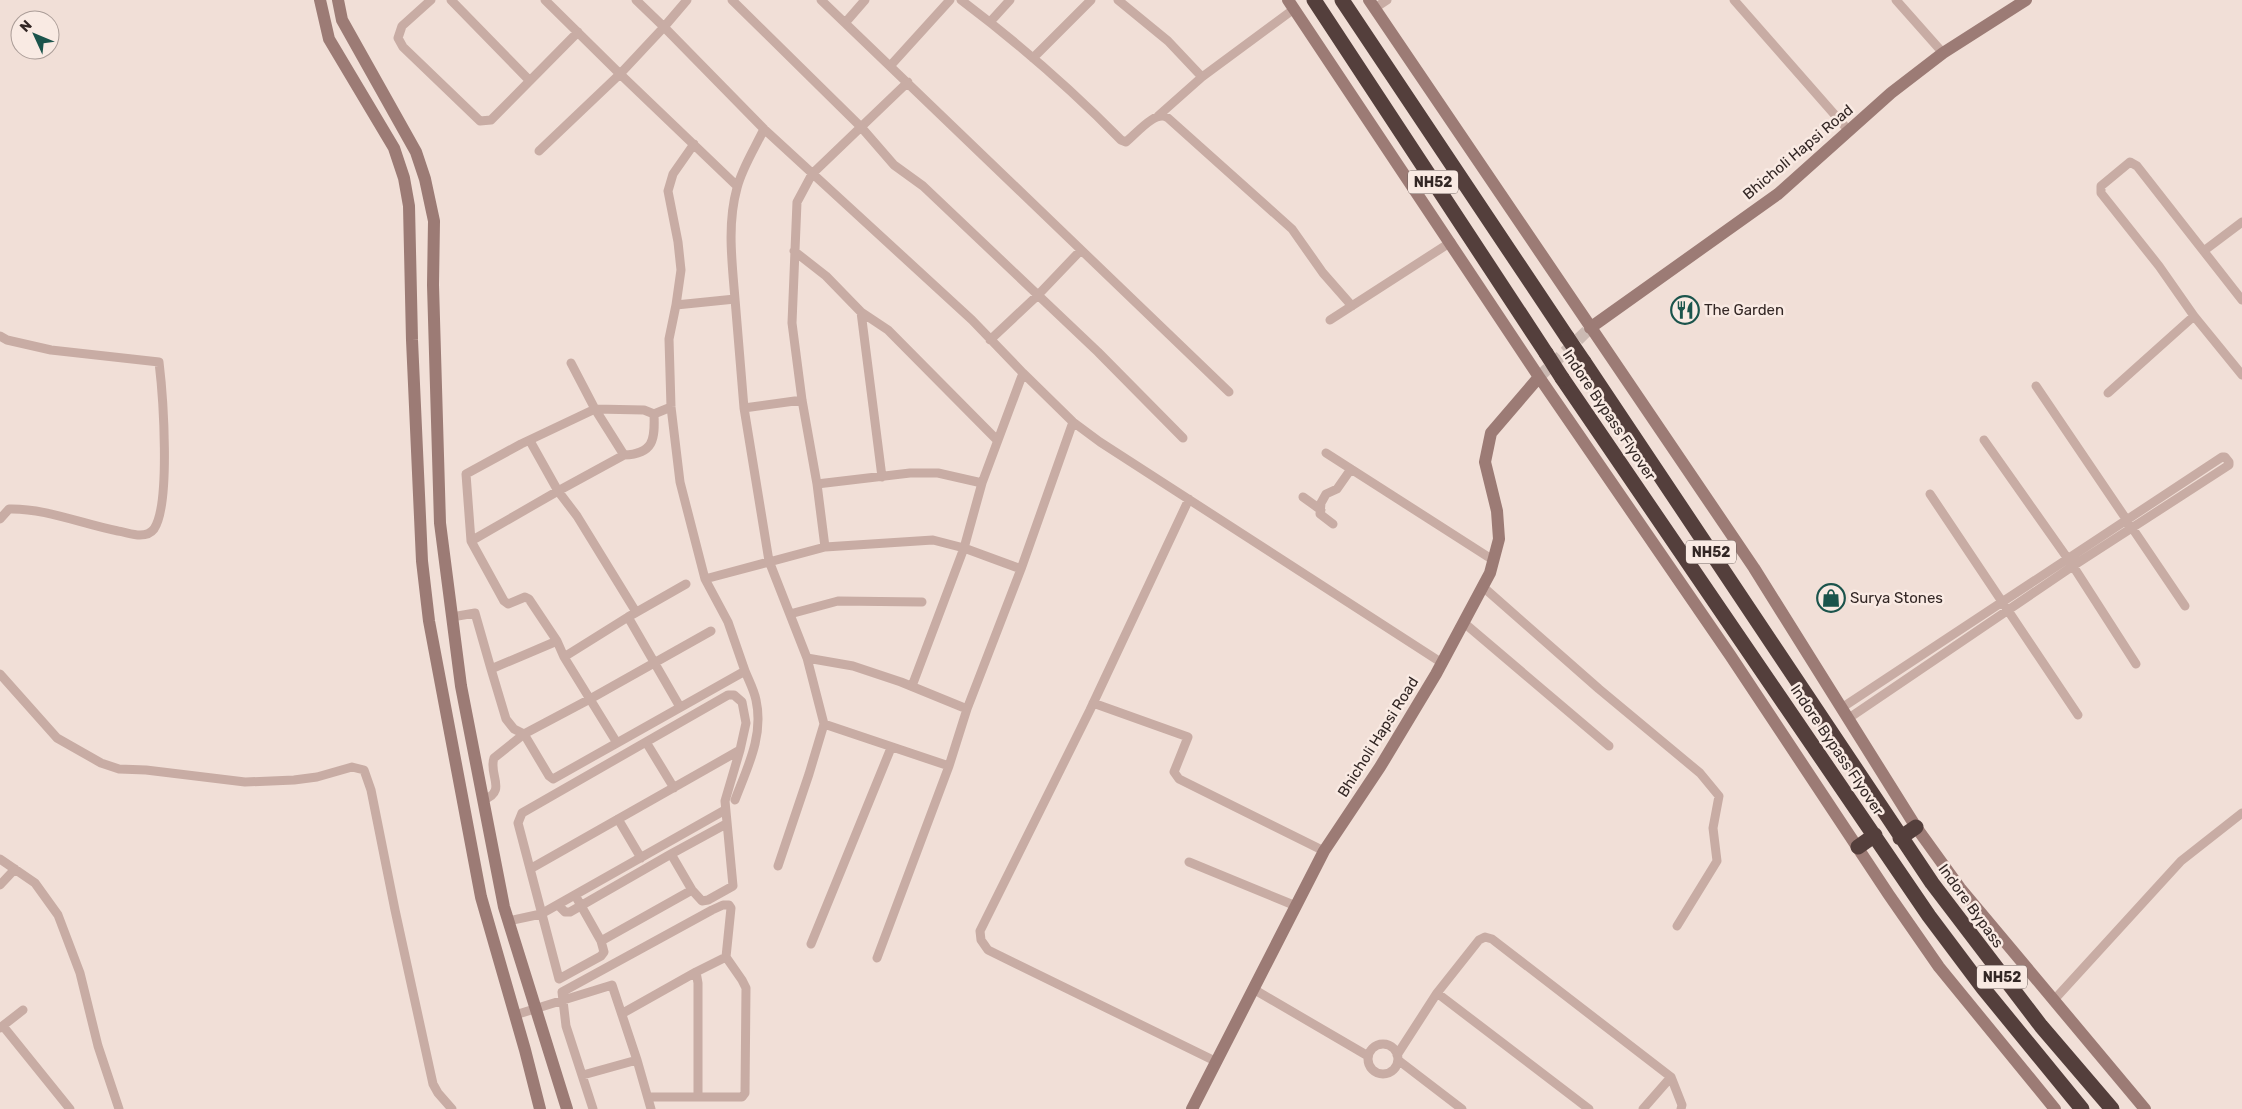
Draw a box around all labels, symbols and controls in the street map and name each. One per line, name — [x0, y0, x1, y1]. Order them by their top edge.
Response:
north arrow — [10, 10, 60, 60]
text: N — [16, 17, 36, 36]
street label: Bhicholi Hapsi Road — [1739, 101, 1857, 203]
road number: NH52 — [1408, 170, 1458, 193]
restaurant icon: The Garden — [1670, 295, 1700, 325]
place label: The Garden — [1704, 301, 1784, 319]
street label: Indore Bypass Flyover — [1559, 346, 1660, 484]
road number: NH52 — [1686, 540, 1736, 564]
shop icon: Surya Stones — [1816, 583, 1846, 613]
place label: Surya Stones — [1850, 589, 1943, 607]
street label: Bhicholi Hapsi Road — [1334, 674, 1422, 800]
street label: Indore Bypass Flyover — [1787, 681, 1888, 819]
street label: Indore Bypass — [1935, 861, 2008, 952]
road number: NH52 — [1977, 966, 2027, 989]

